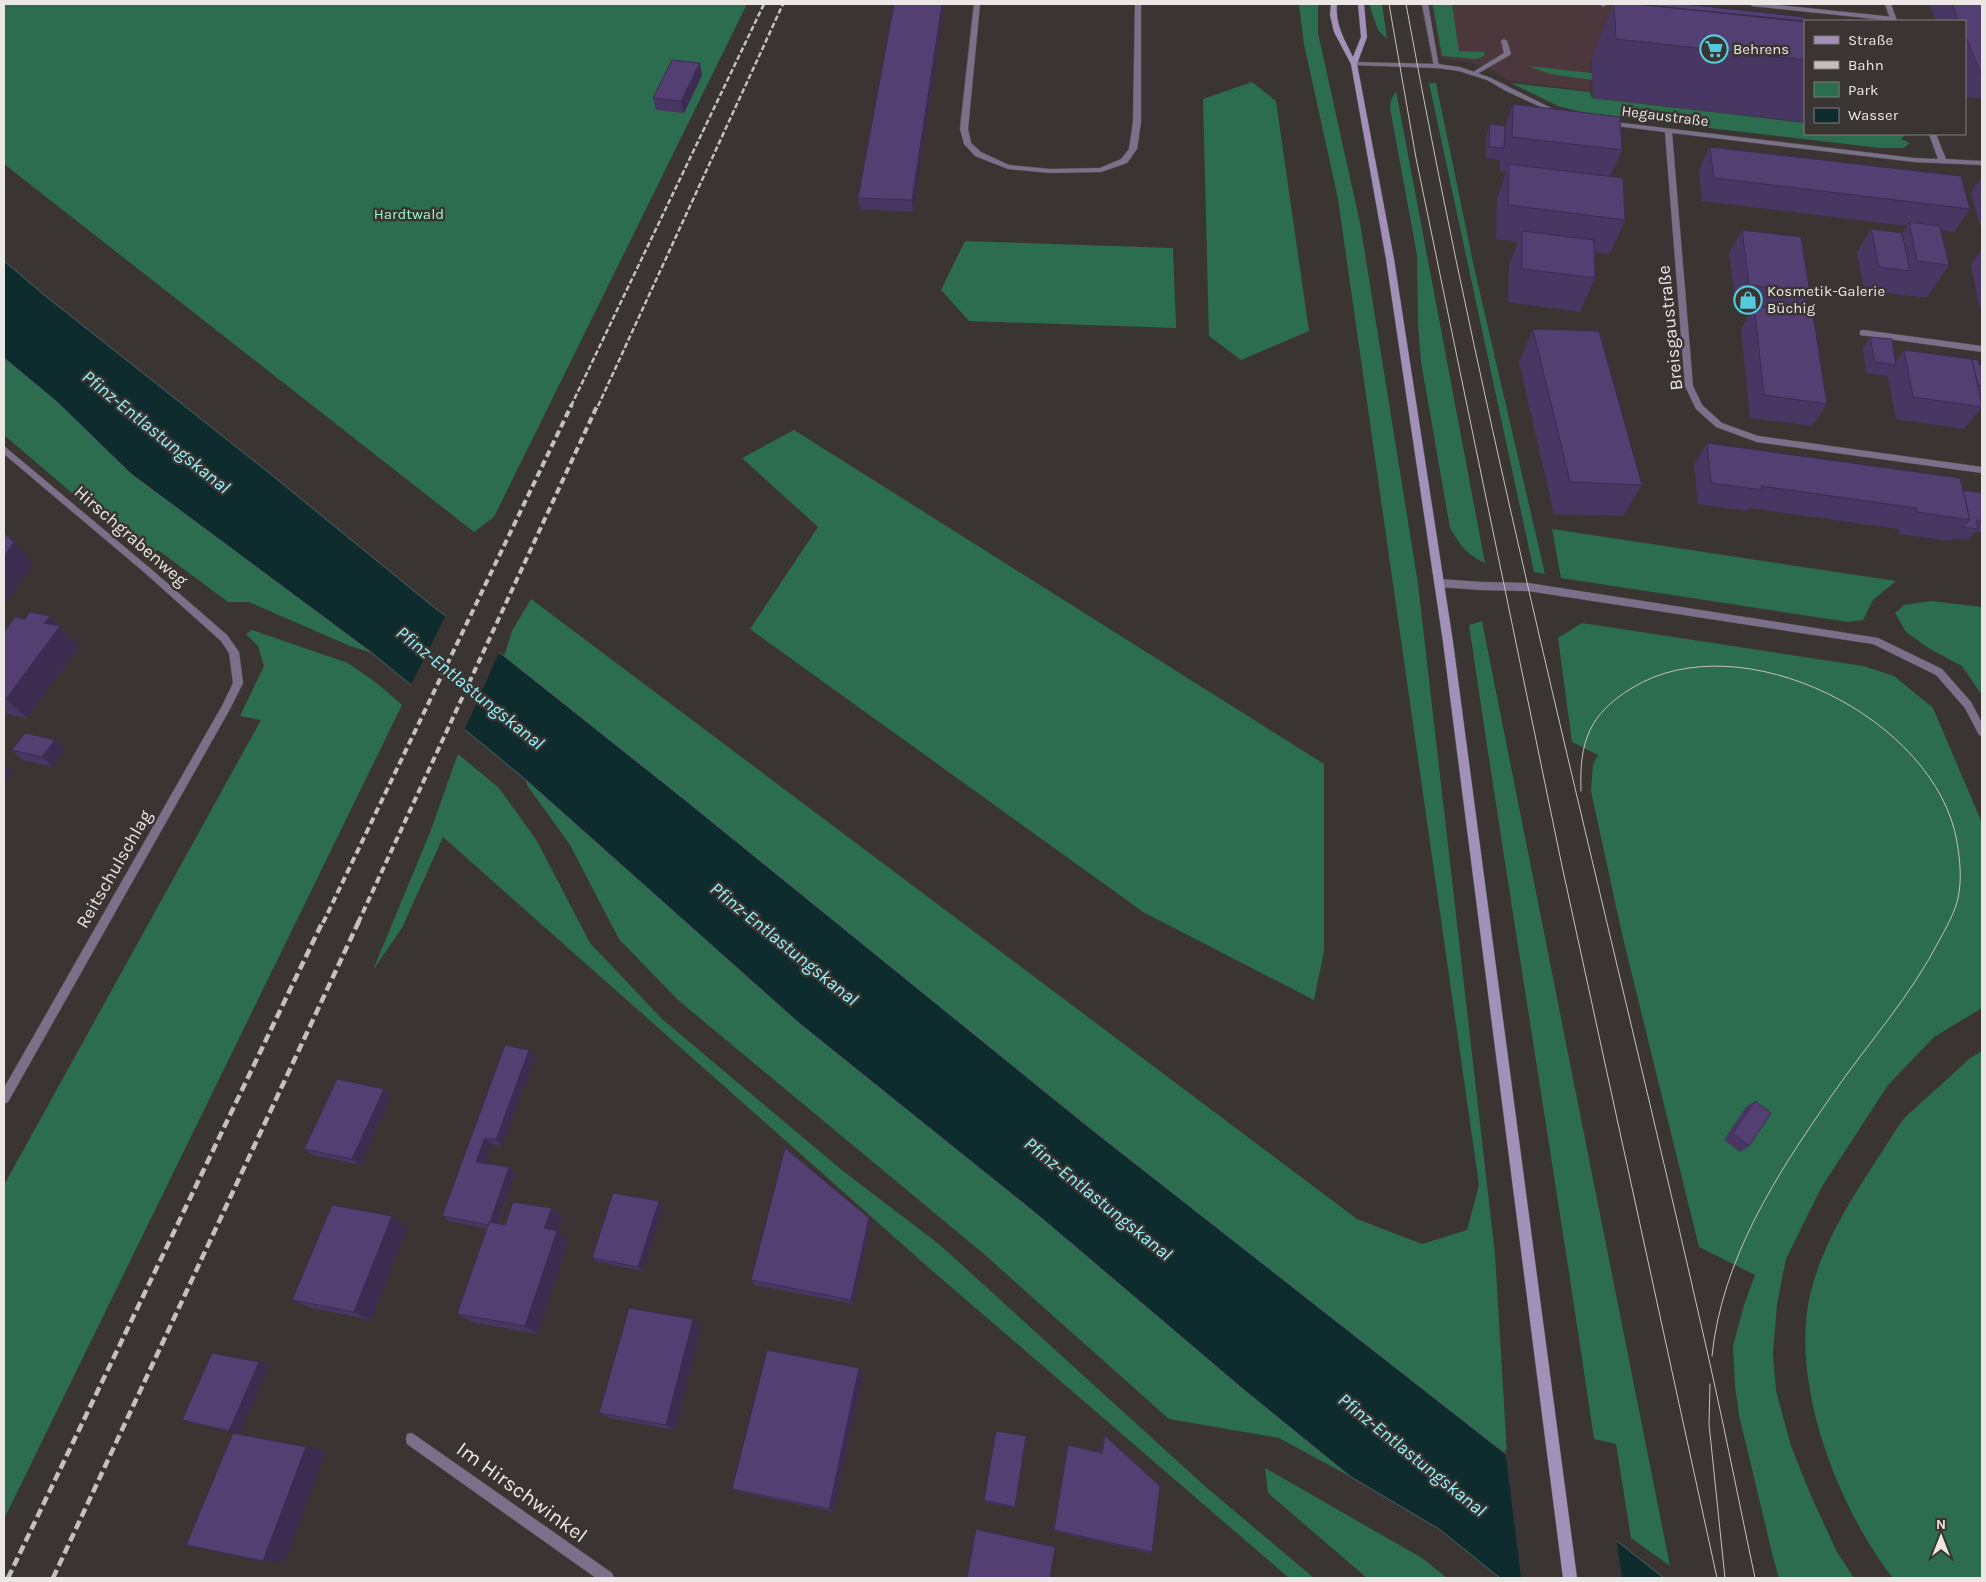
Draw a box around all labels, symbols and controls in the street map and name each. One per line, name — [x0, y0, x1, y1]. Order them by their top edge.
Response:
legend — [1804, 20, 1966, 135]
text: Straße — [1848, 31, 1893, 49]
supermarket icon: Behrens — [1699, 34, 1729, 64]
place label: Behrens — [1733, 40, 1789, 58]
text: Bahn — [1848, 56, 1884, 74]
text: Park — [1848, 81, 1878, 99]
street label: Hegaustraße — [1620, 102, 1710, 130]
text: Wasser — [1848, 106, 1899, 124]
park label: Hardtwald — [374, 205, 444, 223]
street label: Breisgaustraße — [1652, 264, 1688, 392]
place label: Kosmetik-Galerie Büchig — [1767, 282, 1885, 317]
shop icon: Kosmetik-Galerie Büchig — [1733, 285, 1763, 315]
water label: Pfinz-Entlastungskanal — [77, 365, 235, 499]
street label: Hirschgrabenweg — [70, 481, 192, 591]
water label: Pfinz-Entlastungskanal — [391, 621, 549, 755]
street label: Reitschulschlag — [71, 806, 157, 932]
water label: Pfinz-Entlastungskanal — [705, 877, 863, 1011]
water label: Pfinz-Entlastungskanal — [1019, 1132, 1177, 1266]
water label: Pfinz-Entlastungskanal — [1333, 1388, 1491, 1522]
street label: Im Hirschwinkel — [452, 1437, 592, 1547]
north arrow — [1916, 1512, 1966, 1562]
text: N — [1936, 1516, 1946, 1533]

